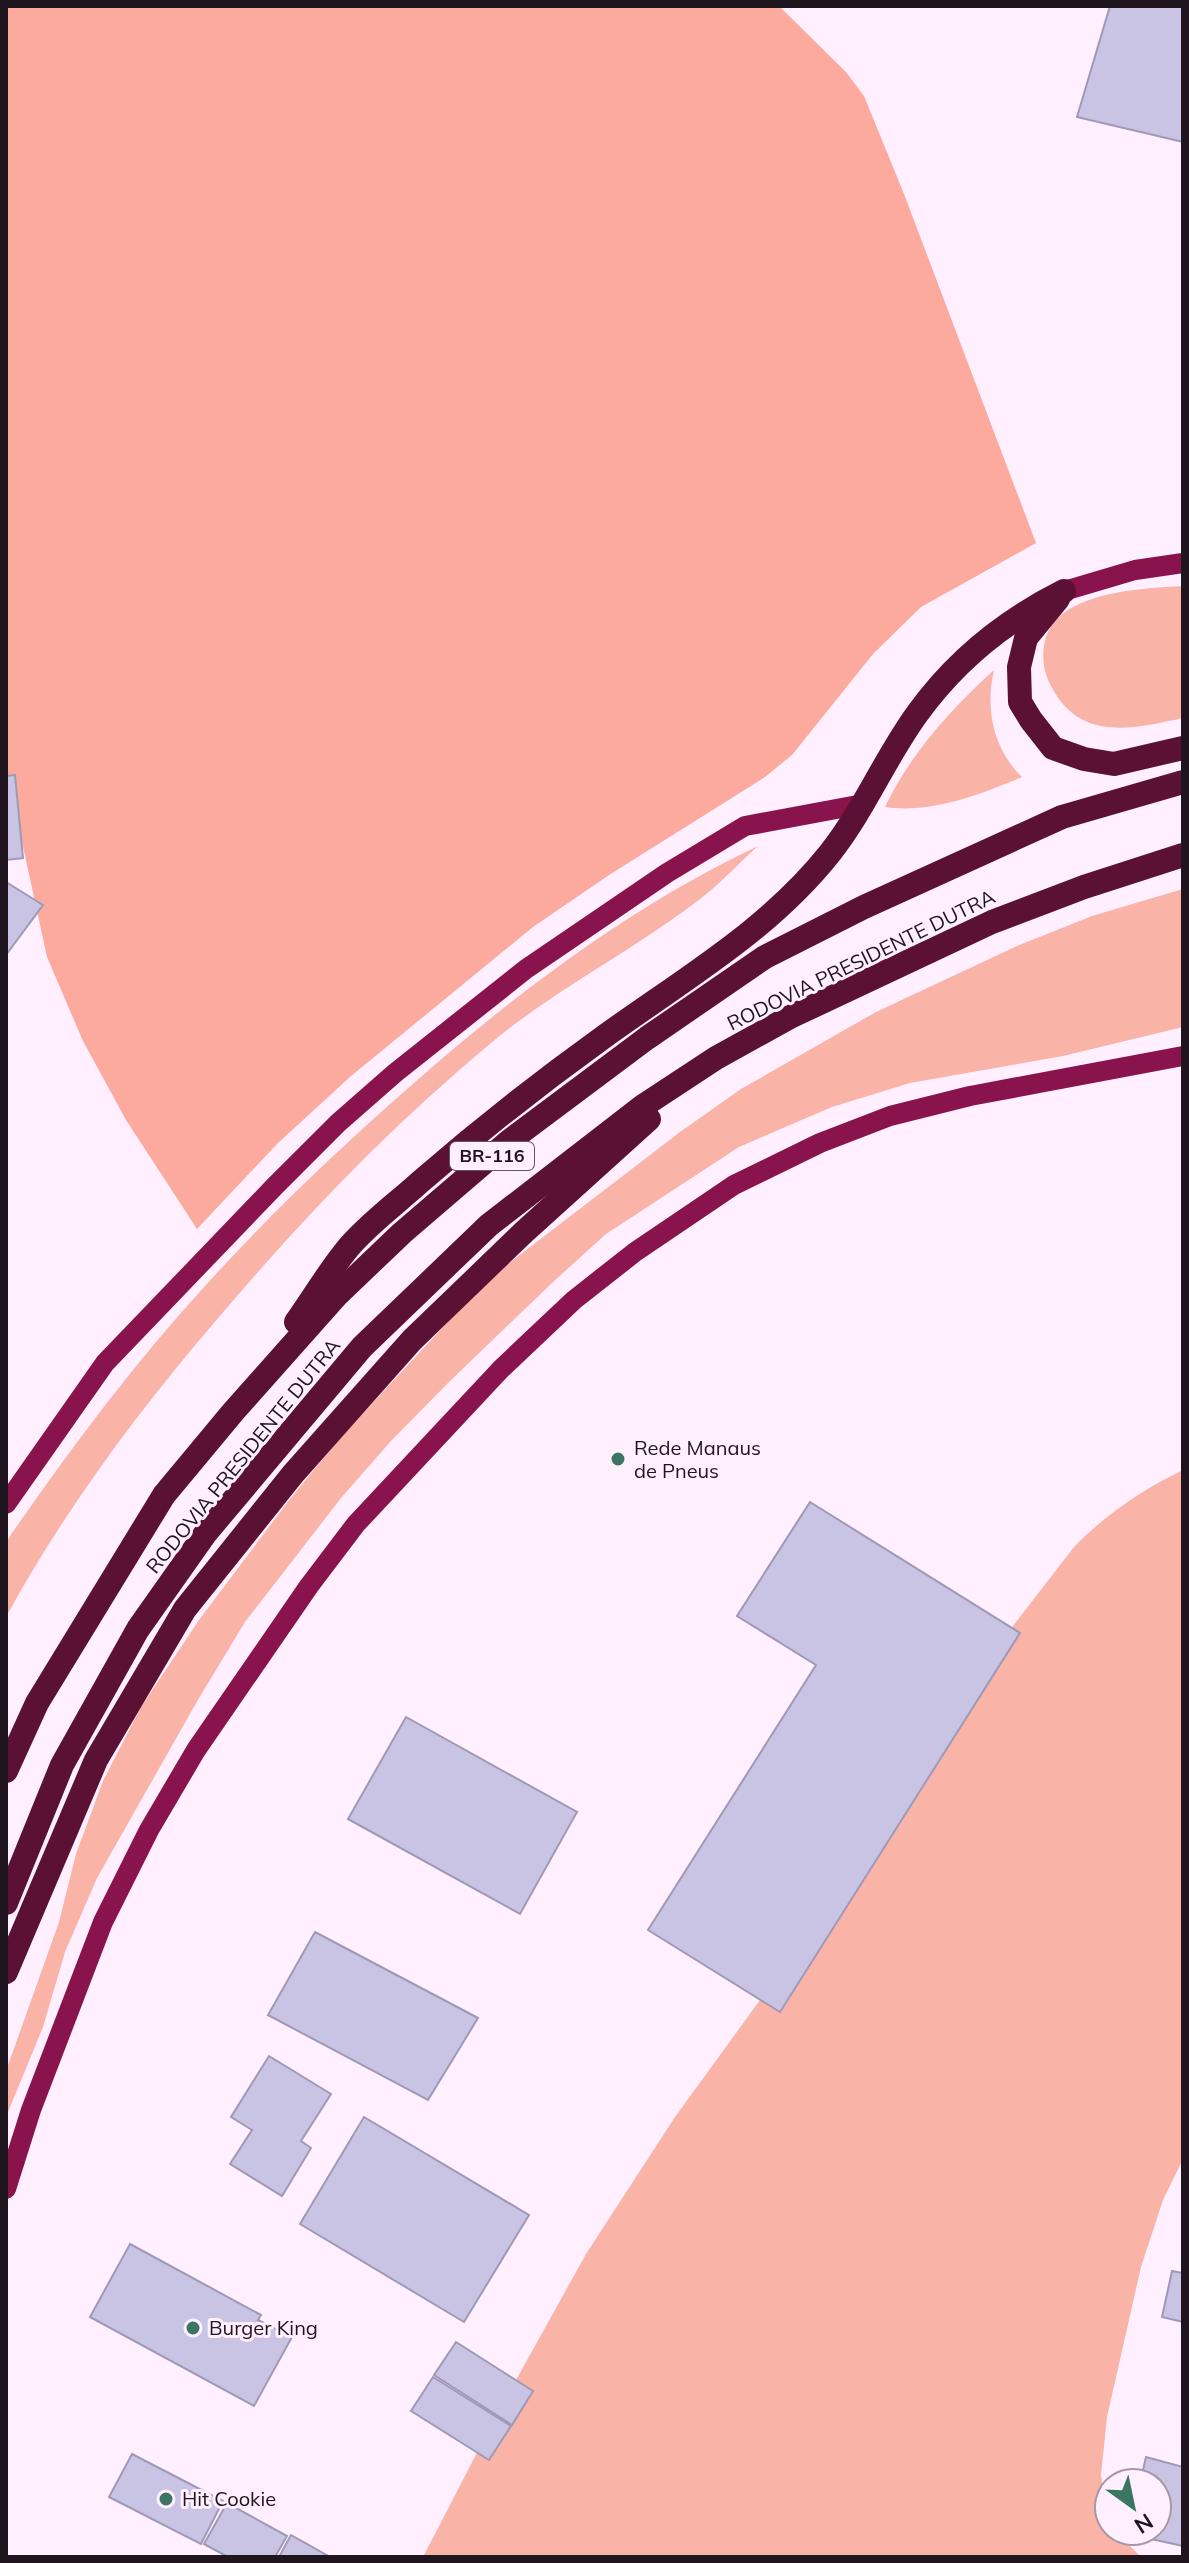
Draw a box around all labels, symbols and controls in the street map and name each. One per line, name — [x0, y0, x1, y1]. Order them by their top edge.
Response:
street label: RODOVIA PRESIDENTE DUTRA — [723, 884, 999, 1035]
road number: BR-116 — [450, 1142, 534, 1170]
street label: RODOVIA PRESIDENTE DUTRA — [140, 1333, 345, 1578]
place label: Rede Manaus de Pneus — [634, 1435, 761, 1483]
marker: Rede Manaus de Pneus — [609, 1450, 627, 1468]
place label: Burger King — [209, 2315, 318, 2340]
marker: Burger King — [184, 2319, 202, 2337]
north arrow — [1093, 2467, 1173, 2547]
place label: Hit Cookie — [182, 2486, 276, 2511]
marker: Hit Cookie — [157, 2490, 175, 2508]
text: N — [1129, 2508, 1158, 2540]

